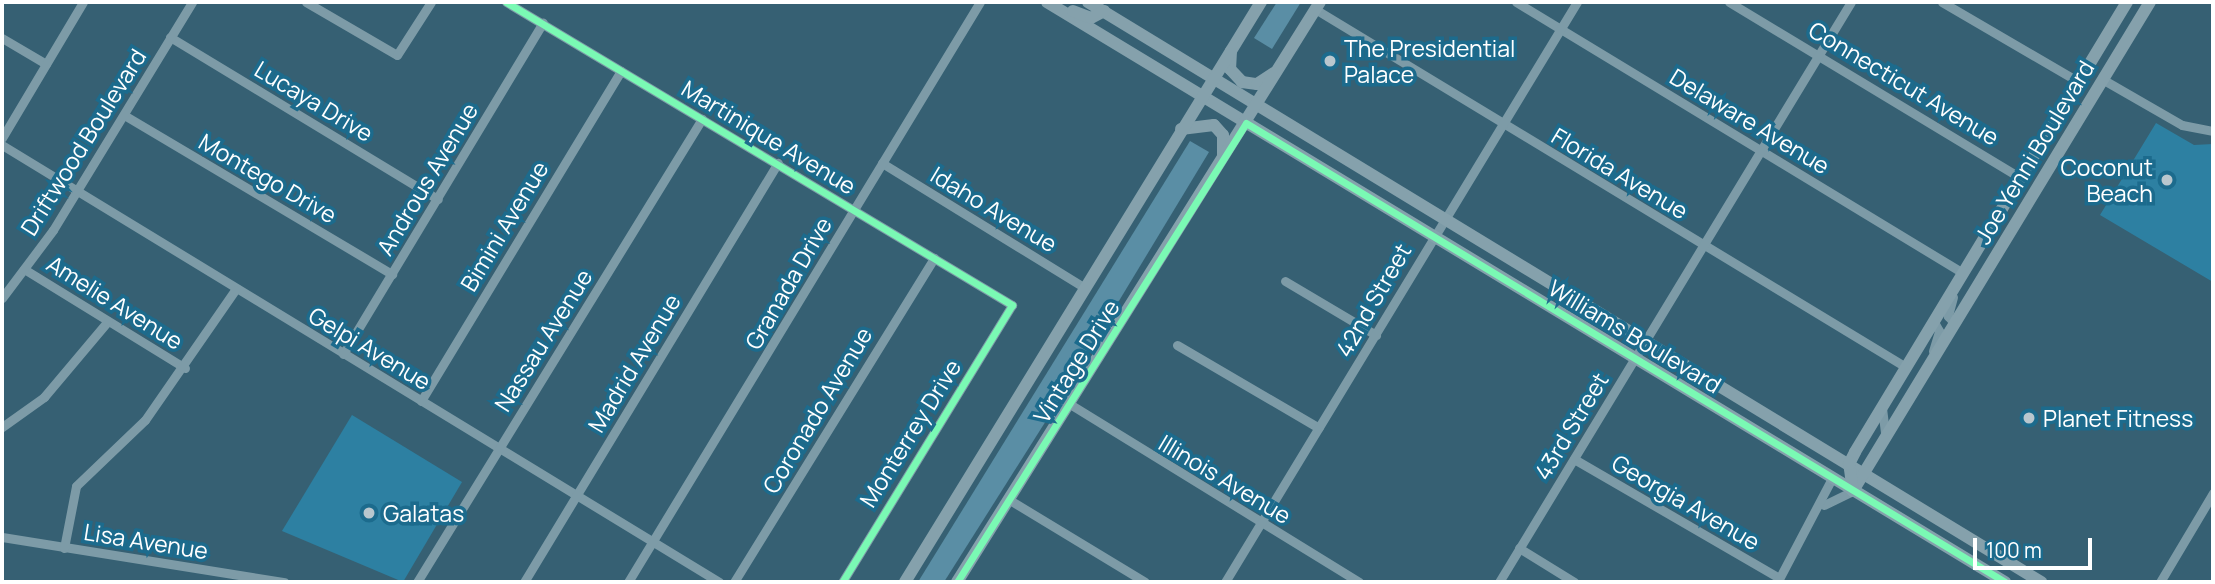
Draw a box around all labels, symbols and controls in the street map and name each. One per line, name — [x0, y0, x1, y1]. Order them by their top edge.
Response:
street label: Connecticut Avenue — [1804, 15, 2004, 151]
place label: The Presidential Palace — [1344, 34, 1515, 88]
street label: Driftwood Boulevard — [15, 44, 151, 240]
marker: The Presidential Palace — [1322, 53, 1338, 69]
street label: Lucaya Drive — [250, 55, 378, 147]
street label: Joe Yenni Boulevard — [1968, 55, 2100, 249]
street label: Delaware Avenue — [1665, 63, 1835, 179]
street label: Martinique Avenue — [677, 74, 861, 200]
street label: Androus Avenue — [371, 98, 483, 260]
street label: Florida Avenue — [1547, 122, 1693, 224]
street label: Montego Drive — [194, 127, 342, 229]
place label: Coconut Beach — [2060, 153, 2153, 207]
street label: Bimini Avenue — [454, 156, 554, 296]
street label: Idaho Avenue — [926, 161, 1062, 257]
marker: Coconut Beach — [2159, 172, 2175, 188]
street label: Granada Drive — [739, 212, 837, 354]
street label: 42nd Street — [1330, 239, 1416, 361]
street label: Amelie Avenue — [42, 249, 188, 355]
street label: Nassau Avenue — [488, 264, 598, 416]
street label: Williams Boulevard — [1544, 274, 1726, 398]
street label: Madrid Avenue — [582, 289, 686, 437]
street label: Vintage Drive — [1027, 294, 1125, 428]
street label: Gelpi Avenue — [304, 301, 436, 395]
street label: Coronado Avenue — [757, 322, 877, 498]
street label: Monterrey Drive — [854, 354, 966, 512]
street label: 43rd Street — [1528, 367, 1614, 485]
place label: Planet Fitness — [2043, 404, 2193, 432]
marker: Planet Fitness — [2021, 410, 2037, 426]
street label: Illinois Avenue — [1154, 429, 1296, 529]
street label: Georgia Avenue — [1607, 448, 1765, 556]
place label: Galatas — [383, 499, 464, 527]
marker: Galatas — [361, 505, 377, 521]
street label: Lisa Avenue — [82, 518, 210, 564]
scale bar — [1977, 524, 2096, 568]
text: 100 m — [1986, 536, 2042, 564]

